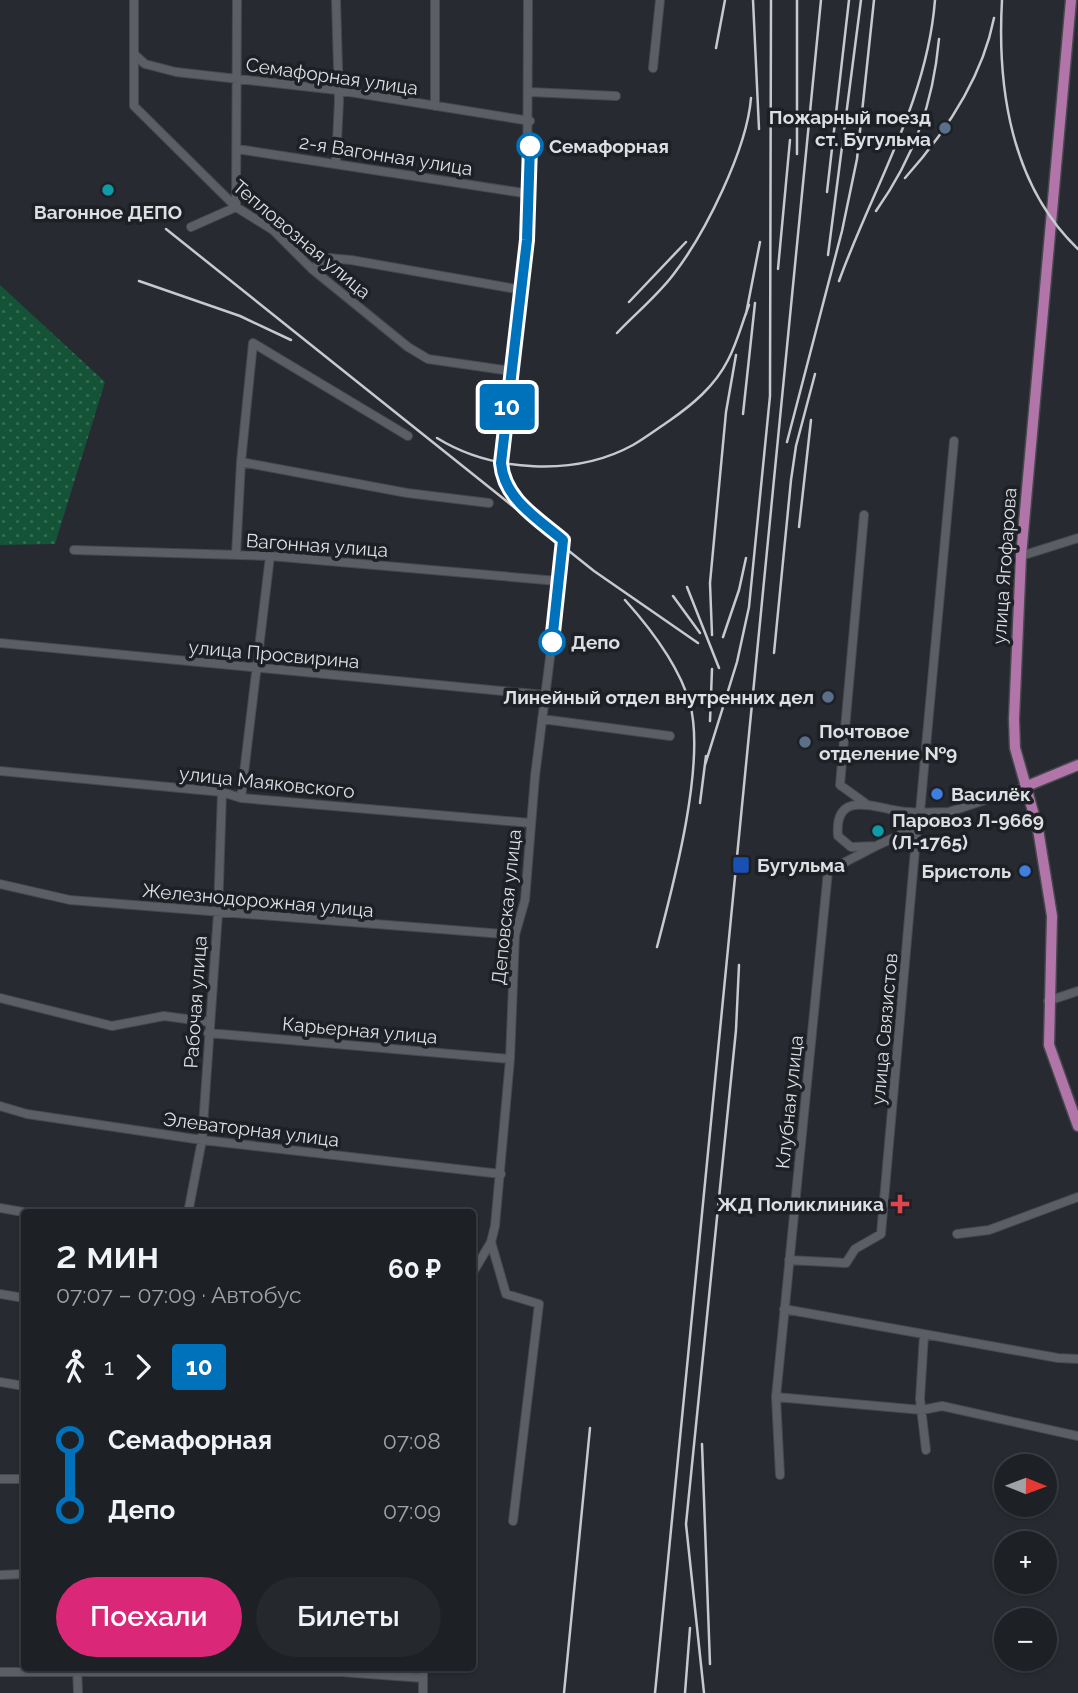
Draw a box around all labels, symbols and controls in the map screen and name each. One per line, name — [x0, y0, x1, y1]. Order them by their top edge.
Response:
street label: Семафорная улица — [245, 53, 419, 99]
place label: Пожарный поезд ст. Бугульма — [769, 106, 931, 150]
marker: Пожарный поезд ст. Бугульма — [937, 120, 953, 136]
street label: 2-я Вагонная улица — [298, 130, 474, 180]
marker: Семафорная — [517, 133, 543, 159]
place label: Семафорная — [549, 135, 669, 157]
street label: Тепловозная улица — [229, 175, 375, 303]
marker: Вагонное ДЕПО — [100, 182, 116, 198]
place label: Вагонное ДЕПО — [34, 201, 182, 223]
line badge: 10 — [476, 384, 538, 430]
text: 10 — [494, 392, 520, 421]
street label: улица Ягофарова — [988, 487, 1020, 645]
street label: Вагонная улица — [245, 529, 389, 561]
marker: Депо — [539, 629, 565, 655]
place label: Депо — [571, 631, 620, 653]
street label: улица Просвирина — [188, 636, 360, 672]
place label: Линейный отдел внутренних дел — [503, 686, 814, 708]
marker: Линейный отдел внутренних дел — [820, 689, 836, 705]
place label: Почтовое отделение №9 — [819, 720, 957, 764]
marker: Почтовое отделение №9 — [797, 734, 813, 750]
street label: улица Маяковского — [178, 762, 356, 802]
place label: Василёк — [951, 783, 1031, 805]
marker: Василёк — [929, 786, 945, 802]
place label: Паровоз Л-9669 (Л-1765) — [892, 809, 1044, 853]
marker: Паровоз Л-9669 (Л-1765) — [870, 823, 886, 839]
street label: Деповская улица — [487, 828, 525, 986]
place label: Бугульма — [757, 854, 845, 876]
marker: Бугульма — [731, 855, 751, 875]
place label: Бристоль — [922, 860, 1011, 882]
marker: Бристоль — [1017, 863, 1033, 879]
street label: Железнодорожная улица — [141, 879, 375, 921]
street label: Рабочая улица — [179, 935, 211, 1069]
street label: улица Связистов — [866, 952, 902, 1106]
street label: Карьерная улица — [282, 1012, 438, 1048]
street label: Клубная улица — [771, 1034, 807, 1170]
street label: Элеваторная улица — [162, 1107, 340, 1151]
place label: ЖД Поликлиника — [717, 1193, 884, 1215]
marker: ЖД Поликлиника — [890, 1194, 910, 1214]
text: 2 мин — [56, 1232, 159, 1277]
text: 60 ₽ — [388, 1254, 441, 1284]
text: 07:07 – 07:09 · Автобус — [56, 1281, 302, 1308]
icon: walk — [56, 1348, 94, 1386]
icon: forward — [124, 1348, 162, 1386]
text: 10 — [186, 1352, 212, 1381]
text: 1 — [104, 1353, 114, 1380]
text: Семафорная — [108, 1425, 272, 1455]
text: 07:08 — [383, 1427, 441, 1454]
north arrow — [994, 1454, 1057, 1517]
map controls — [994, 1454, 1057, 1671]
text: Депо — [108, 1495, 175, 1525]
text: 07:09 — [383, 1497, 441, 1524]
button: + — [994, 1531, 1057, 1594]
button: Поехали — [56, 1577, 242, 1657]
button: Билеты — [256, 1577, 441, 1657]
button: − — [994, 1608, 1057, 1671]

